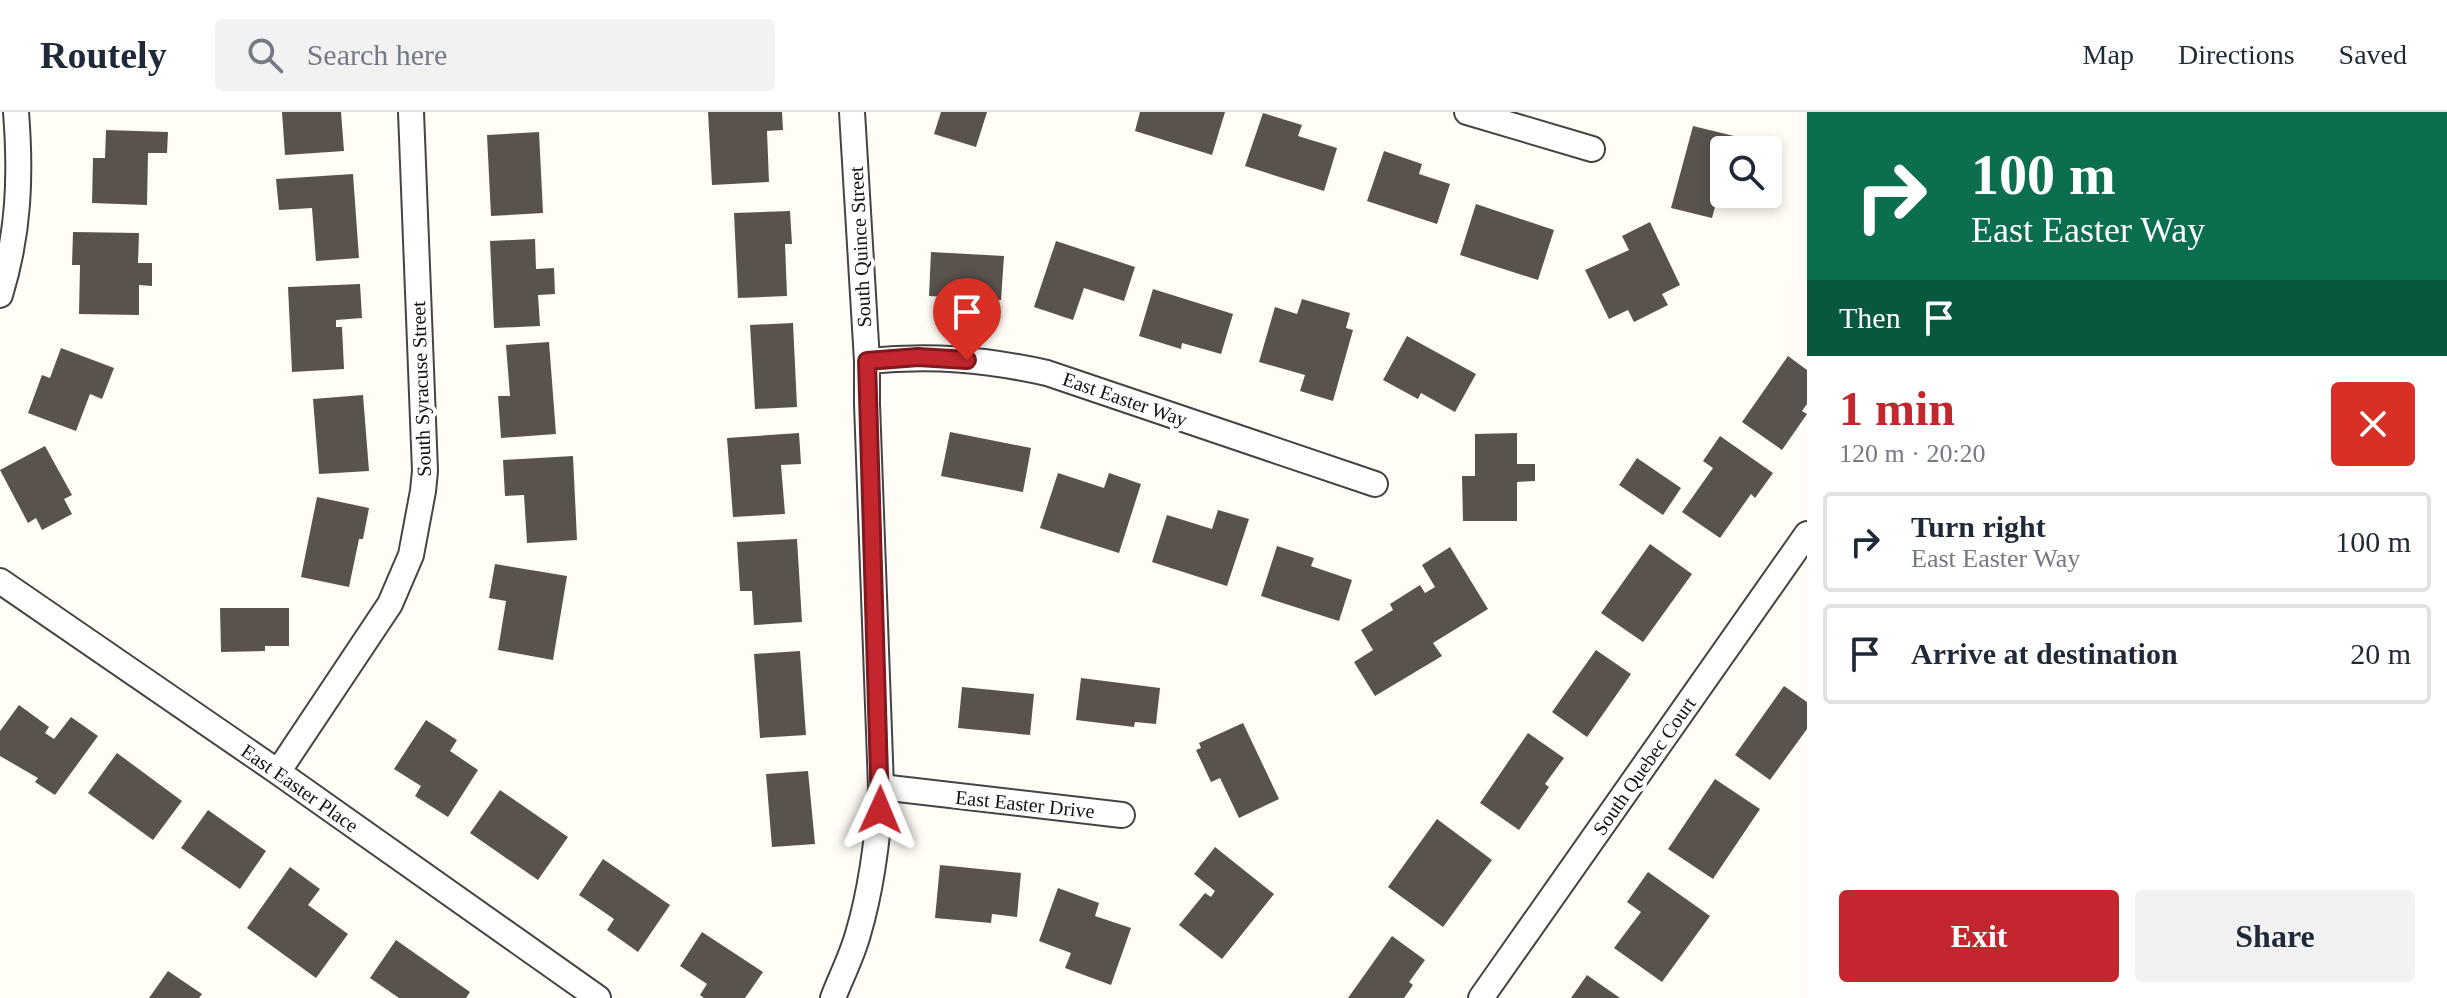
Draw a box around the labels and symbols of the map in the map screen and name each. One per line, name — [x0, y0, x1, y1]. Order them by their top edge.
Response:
street label: South Quince Street — [845, 166, 875, 328]
pin — [933, 278, 1001, 360]
street label: South Syracuse Street — [407, 300, 436, 477]
street label: East Easter Way — [1060, 367, 1190, 432]
street label: South Quebec Court — [1588, 692, 1700, 839]
street label: East Easter Place — [237, 739, 363, 837]
position arrow — [838, 768, 922, 852]
street label: East Easter Drive — [954, 786, 1096, 822]

